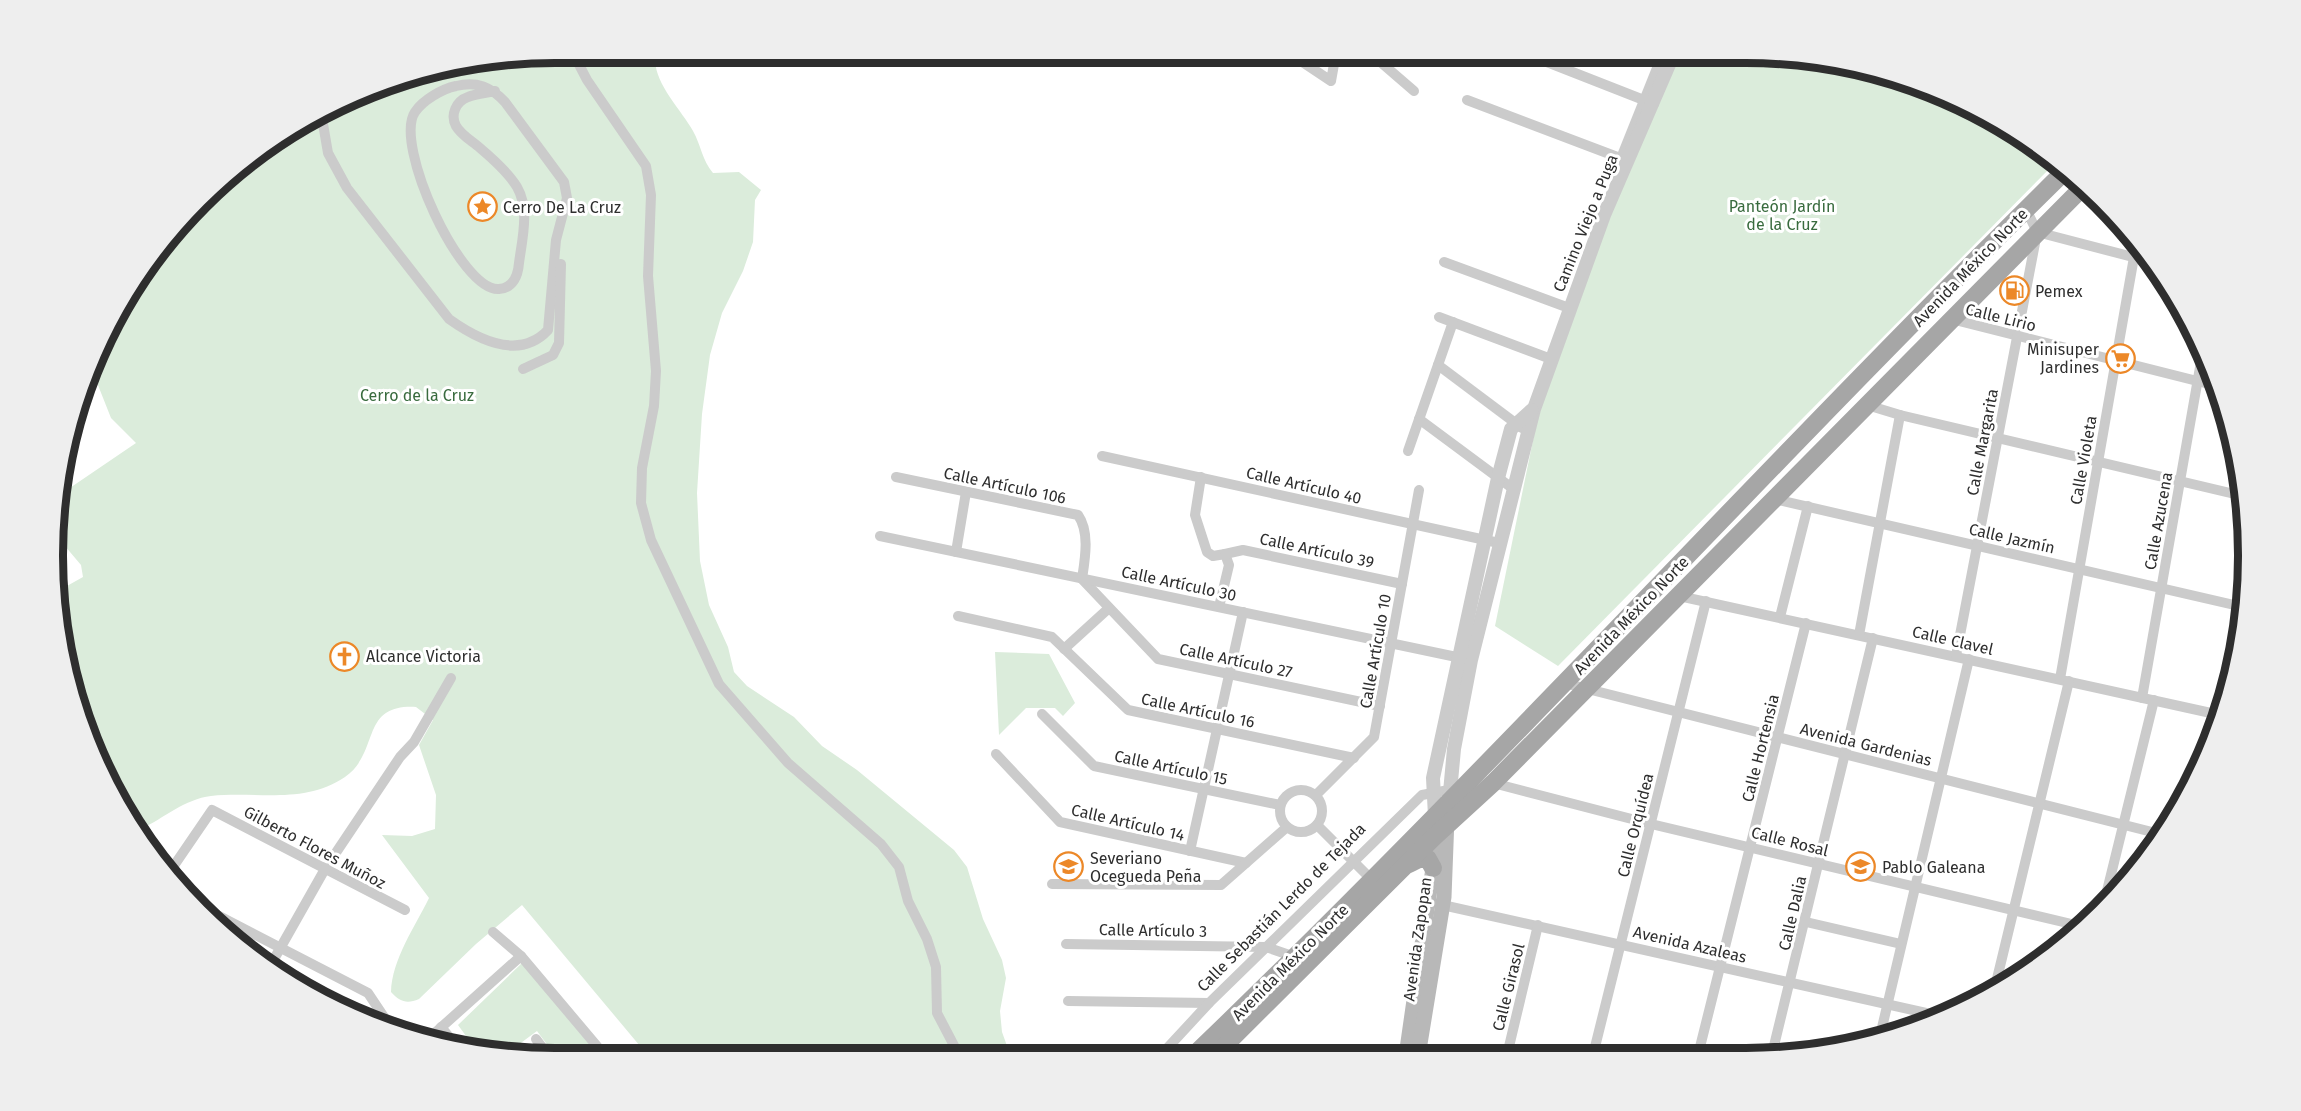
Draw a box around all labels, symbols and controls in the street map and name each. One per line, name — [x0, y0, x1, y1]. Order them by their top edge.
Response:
street label: Camino Viejo a Puga — [1549, 152, 1622, 295]
place icon: Cerro De La Cruz — [466, 191, 498, 223]
park label: Panteón Jardín de la Cruz — [1729, 197, 1835, 234]
place label: Cerro De La Cruz — [503, 198, 621, 217]
street label: Avenida México Norte — [1909, 204, 2032, 330]
fuel station icon: Pemex — [1998, 275, 2030, 307]
place label: Pemex — [2035, 282, 2083, 301]
street label: Calle Lirio — [1964, 300, 2038, 335]
place label: Minisuper Jardines — [2027, 340, 2100, 377]
supermarket icon: Minisuper Jardines — [2104, 342, 2136, 374]
park label: Cerro de la Cruz — [360, 386, 474, 405]
street label: Calle Margarita — [1963, 387, 2002, 497]
street label: Calle Violeta — [2066, 414, 2101, 506]
street label: Calle Artículo 106 — [942, 463, 1068, 508]
street label: Calle Artículo 40 — [1244, 463, 1363, 508]
street label: Calle Azucena — [2141, 471, 2176, 572]
street label: Calle Jazmín — [1967, 519, 2057, 558]
street label: Calle Artículo 39 — [1258, 529, 1376, 572]
street label: Avenida México Norte — [1570, 552, 1693, 678]
street label: Calle Artículo 30 — [1120, 562, 1238, 605]
street label: Calle Artículo 10 — [1356, 592, 1395, 710]
street label: Calle Clavel — [1910, 622, 1996, 659]
street label: Calle Artículo 27 — [1178, 639, 1294, 682]
church icon: Alcance Victoria — [329, 640, 361, 672]
place label: Alcance Victoria — [366, 647, 481, 666]
street label: Calle Artículo 16 — [1139, 689, 1256, 732]
street label: Calle Hortensia — [1738, 692, 1783, 804]
street label: Avenida Gardenias — [1798, 719, 1934, 770]
street label: Calle Artículo 15 — [1113, 746, 1229, 789]
street label: Calle Orquídea — [1613, 771, 1658, 879]
street label: Calle Artículo 14 — [1069, 800, 1187, 845]
street label: Gilberto Flores Muñoz — [241, 802, 389, 893]
street label: Calle Sebastián Lerdo de Tejada — [1193, 819, 1369, 995]
street label: Calle Rosal — [1749, 823, 1831, 860]
place label: Severiano Ocegueda Peña — [1090, 849, 1201, 886]
school or university icon: Severiano Ocegueda Peña — [1053, 851, 1085, 883]
school or university icon: Pablo Galeana — [1845, 851, 1877, 883]
place label: Pablo Galeana — [1882, 858, 1985, 877]
street label: Calle Dalia — [1775, 874, 1810, 952]
street label: Avenida Zapopan — [1399, 876, 1436, 1002]
street label: Avenida México Norte — [1228, 900, 1353, 1025]
street label: Calle Artículo 3 — [1099, 920, 1207, 941]
street label: Avenida Azaleas — [1631, 922, 1748, 967]
street label: Calle Girasol — [1488, 941, 1529, 1033]

